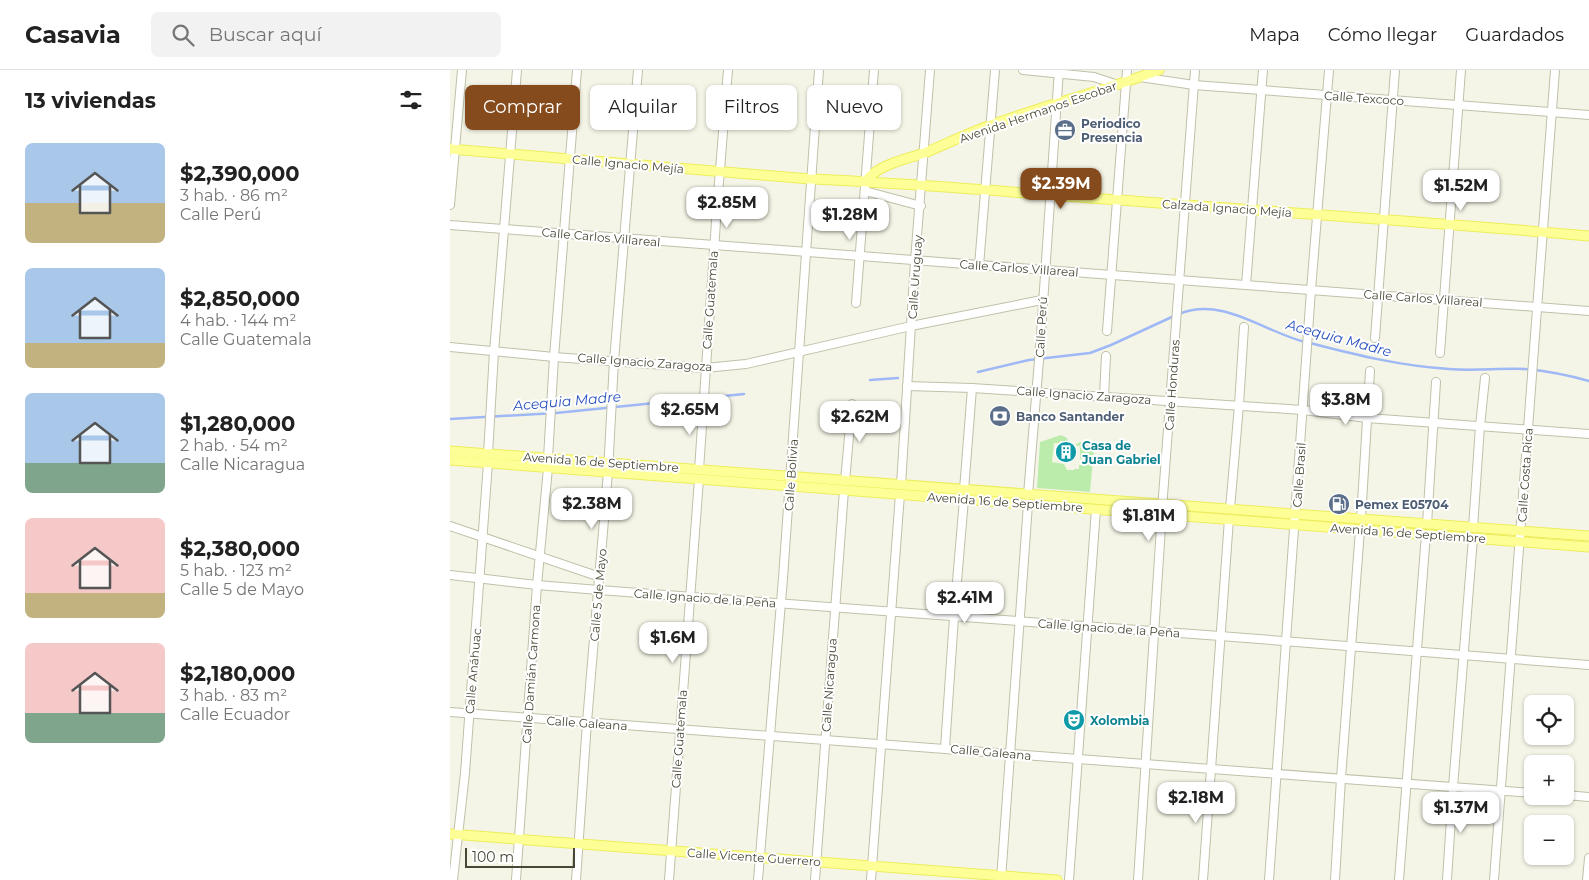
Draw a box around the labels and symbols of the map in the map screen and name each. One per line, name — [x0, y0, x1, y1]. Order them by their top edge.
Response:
street label: Avenida Hermanos Escobar — [957, 78, 1119, 146]
street label: Calle Texcoco — [1323, 88, 1405, 108]
place label: Periodico Presencia — [1081, 116, 1143, 145]
office icon: Periodico Presencia — [1053, 118, 1077, 142]
street label: Calle Ignacio Mejía — [571, 152, 685, 176]
pin: $2.39M — [1020, 168, 1102, 210]
pin: $1.52M — [1420, 170, 1502, 212]
pin: $2.85M — [686, 186, 768, 229]
street label: Calzada Ignacio Mejía — [1162, 196, 1292, 220]
pin: $1.28M — [809, 198, 891, 241]
street label: Calle Carlos Villareal — [541, 224, 661, 250]
street label: Calle Uruguay — [905, 234, 925, 320]
street label: Calle Guatemala — [699, 250, 721, 350]
street label: Calle Carlos Villareal — [959, 256, 1079, 280]
street label: Calle Carlos Villareal — [1363, 286, 1483, 310]
street label: Calle Perú — [1032, 296, 1050, 358]
water label: Acequia Madre — [1283, 315, 1394, 361]
street label: Calle Honduras — [1161, 339, 1183, 431]
street label: Calle Ignacio Zaragoza — [577, 350, 713, 374]
street label: Calle Ignacio Zaragoza — [1016, 383, 1152, 407]
pin: $3.8M — [1311, 384, 1381, 426]
water label: Acequia Madre — [511, 387, 622, 415]
pin: $2.65M — [649, 394, 731, 436]
pin: $2.62M — [819, 400, 901, 443]
bank icon: Banco Santander — [988, 404, 1012, 428]
place label: Banco Santander — [1016, 409, 1124, 424]
street label: Calle Costa Rica — [1514, 427, 1536, 523]
street label: Calle Bolivia — [781, 438, 801, 512]
place label: Casa de Juan Gabriel — [1081, 438, 1161, 467]
building icon: Casa de Juan Gabriel — [1054, 440, 1078, 464]
street label: Calle Brasil — [1289, 442, 1309, 508]
street label: Avenida 16 de Septiembre — [523, 449, 679, 475]
pin: $2.38M — [551, 488, 633, 530]
street label: Avenida 16 de Septiembre — [927, 489, 1083, 515]
fuel station icon: Pemex E05704 — [1327, 492, 1351, 516]
place label: Pemex E05704 — [1355, 497, 1449, 512]
pin: $1.81M — [1108, 500, 1190, 542]
street label: Avenida 16 de Septiembre — [1330, 520, 1486, 546]
street label: Calle 5 de Mayo — [586, 548, 610, 642]
pin: $2.41M — [924, 582, 1006, 624]
street label: Calle Ignacio de la Peña — [633, 586, 777, 610]
street label: Calle Damián Carmona — [519, 604, 543, 744]
street label: Calle Ignacio de la Peña — [1037, 616, 1181, 640]
pin: $1.6M — [638, 622, 708, 664]
street label: Calle Anáhuac — [462, 627, 484, 715]
street label: Calle Nicaragua — [818, 638, 840, 732]
street label: Calle Guatemala — [668, 689, 690, 789]
theatre icon: Xolombia — [1062, 708, 1086, 732]
street label: Calle Galeana — [546, 713, 628, 733]
place label: Xolombia — [1090, 713, 1149, 728]
street label: Calle Galeana — [950, 741, 1032, 763]
pin: $2.18M — [1155, 782, 1237, 824]
pin: $1.37M — [1420, 792, 1502, 834]
scale bar — [465, 845, 575, 868]
street label: Calle Vicente Guerrero — [687, 845, 821, 869]

